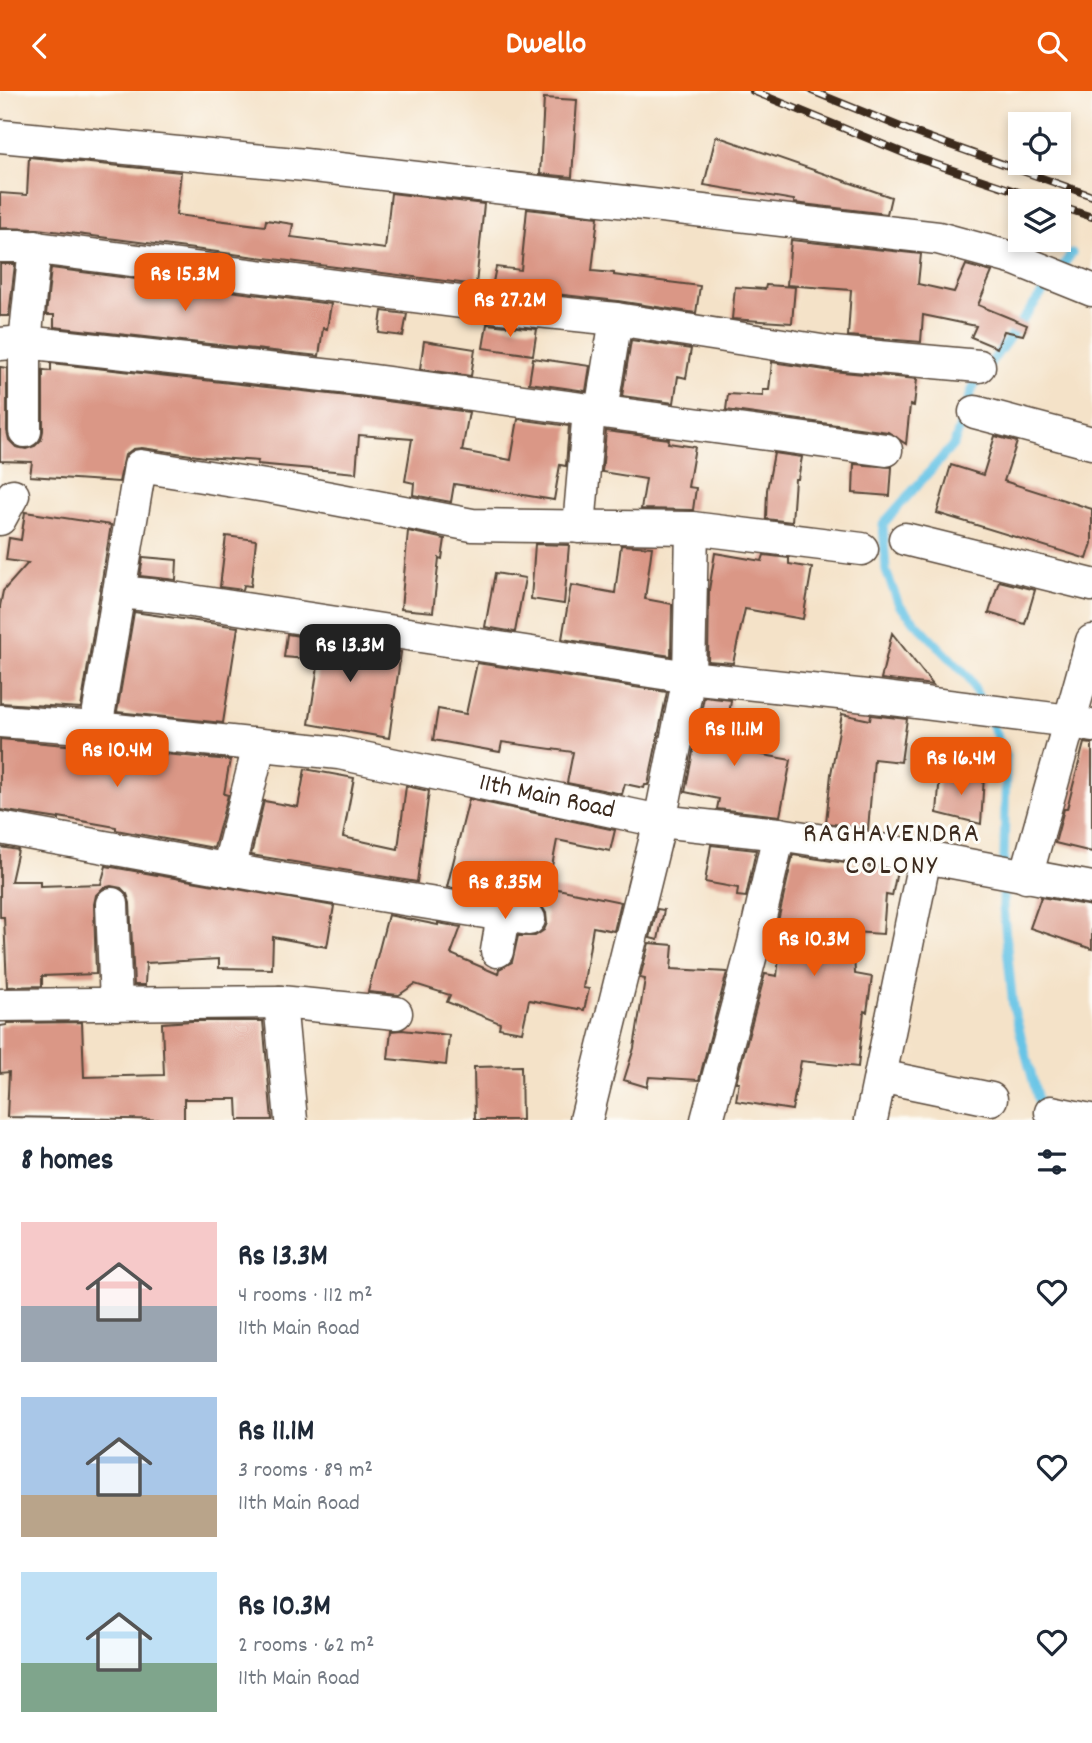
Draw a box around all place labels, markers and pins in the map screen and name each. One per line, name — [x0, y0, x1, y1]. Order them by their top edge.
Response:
pin: Rs 15.3M — [113, 253, 257, 313]
pin: Rs 27.2M — [438, 279, 582, 339]
pin: Rs 13.3M — [278, 625, 422, 684]
pin: Rs 11.1M — [662, 709, 806, 768]
pin: Rs 10.4M — [45, 729, 189, 789]
pin: Rs 16.4M — [889, 737, 1033, 797]
pin: Rs 8.35M — [433, 861, 577, 921]
pin: Rs 10.3M — [742, 919, 886, 978]

